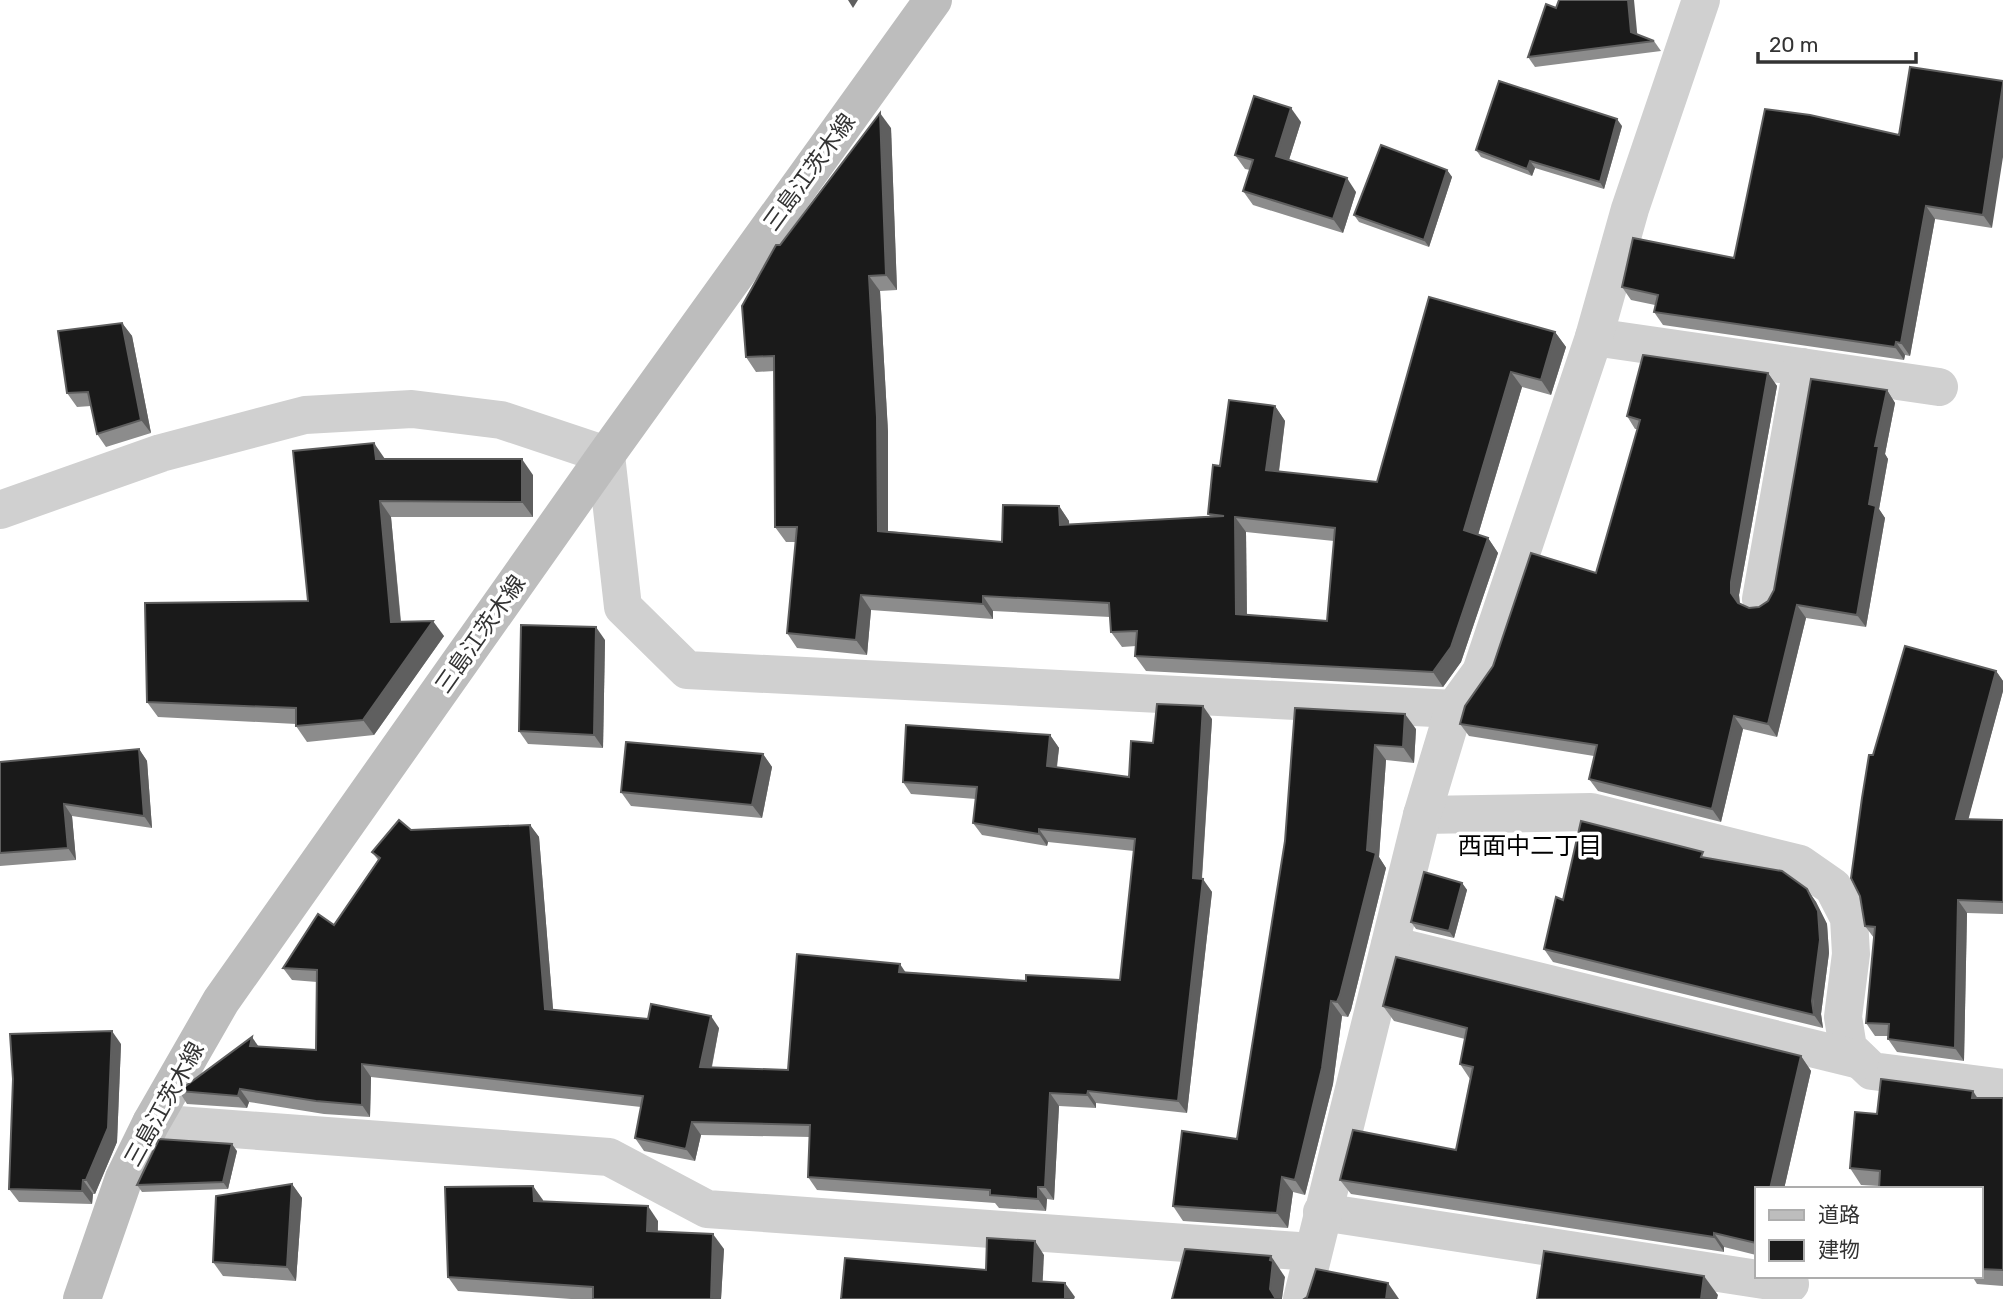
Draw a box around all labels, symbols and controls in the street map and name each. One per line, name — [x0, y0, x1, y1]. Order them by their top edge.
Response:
scale bar — [1758, 21, 1916, 65]
text: 20 m — [1769, 32, 1818, 57]
street label: 三島江茨木線 — [757, 108, 861, 236]
street label: 三島江茨木線 — [429, 569, 531, 699]
district label: 西面中二丁目 — [1458, 832, 1602, 860]
street label: 三島江茨木線 — [118, 1037, 210, 1171]
legend — [1755, 1187, 1982, 1278]
text: 道路 — [1818, 1202, 1860, 1227]
text: 建物 — [1818, 1237, 1860, 1262]

